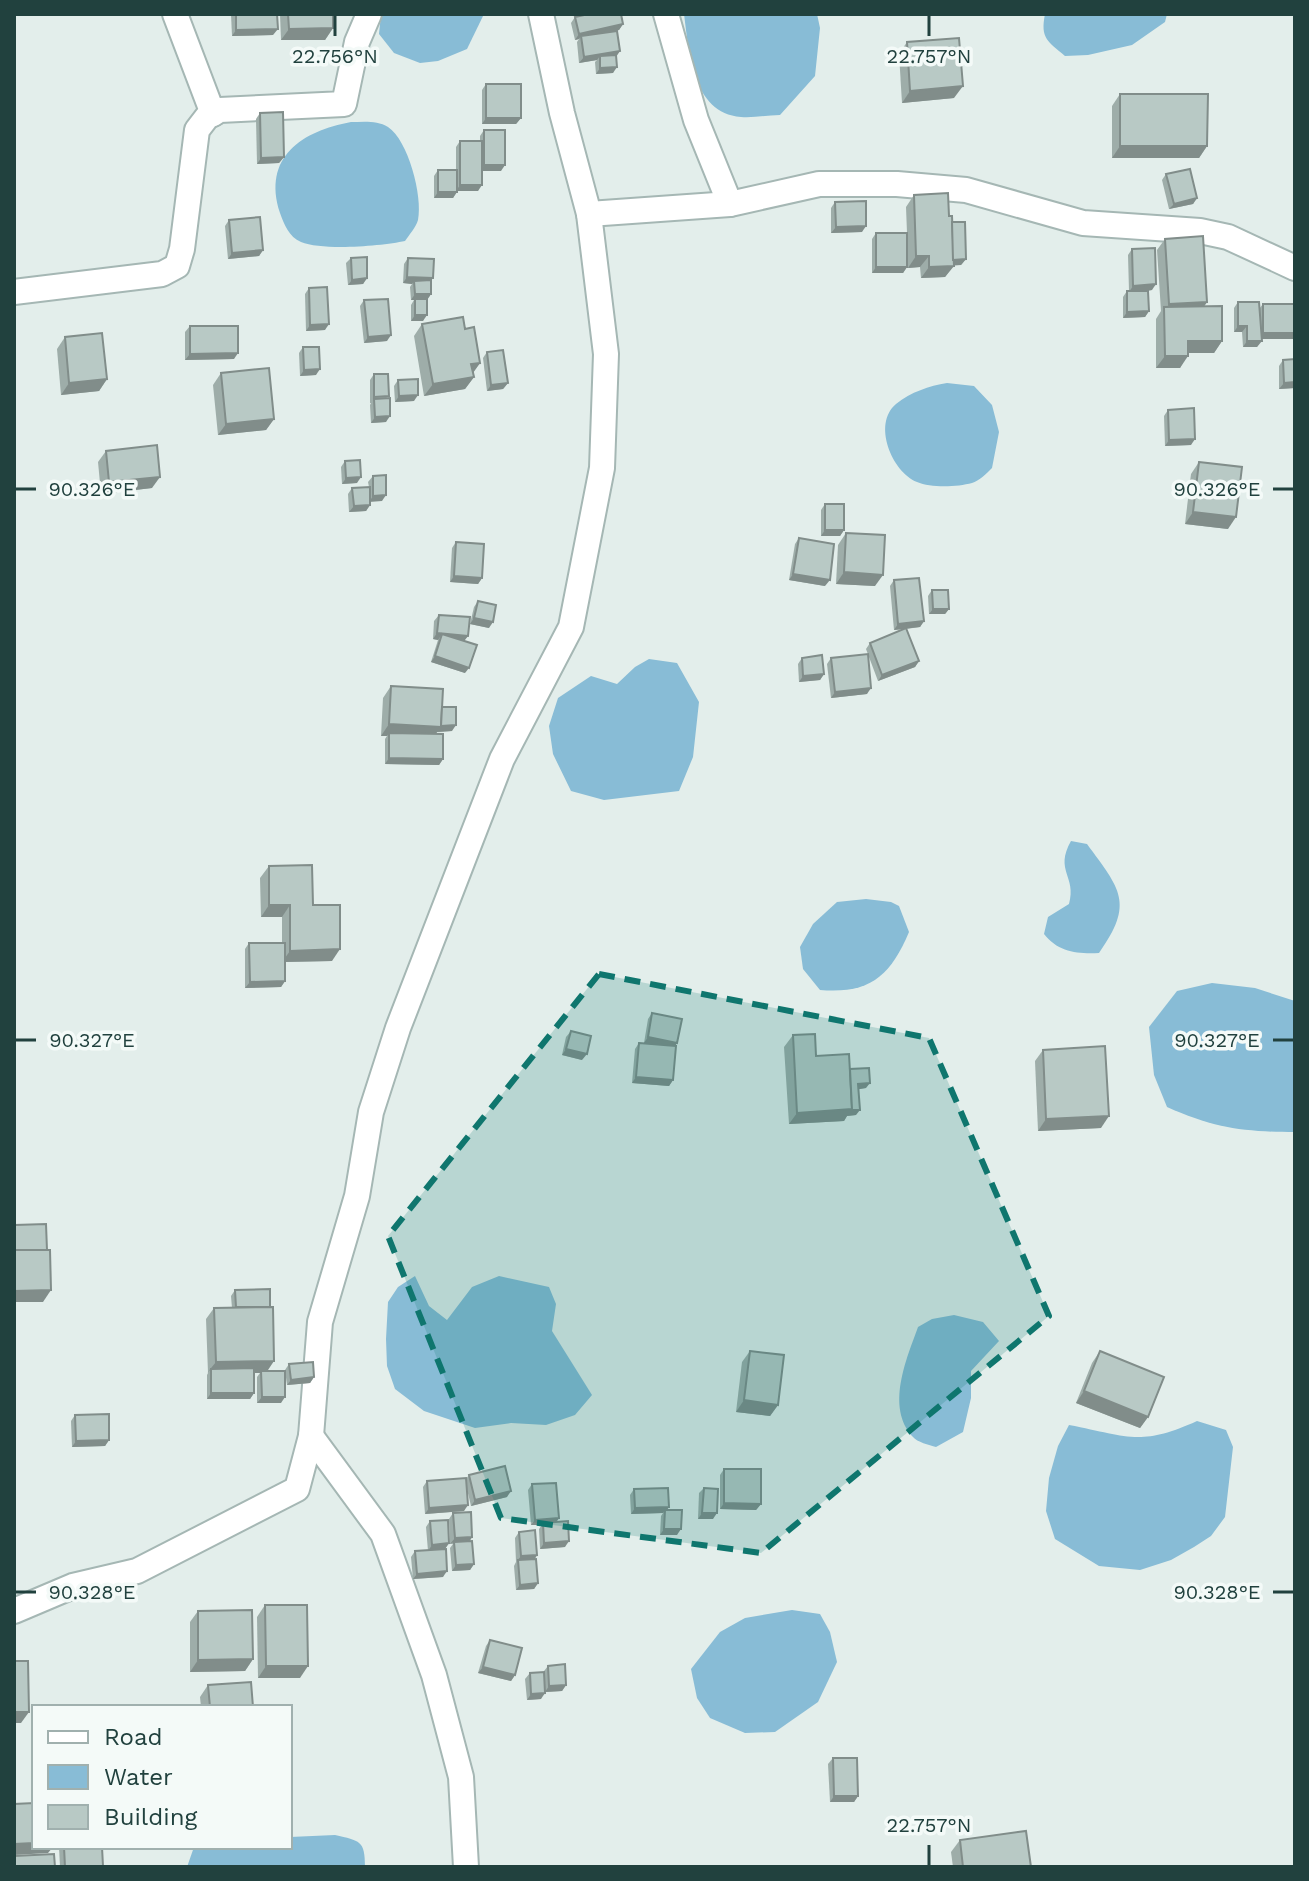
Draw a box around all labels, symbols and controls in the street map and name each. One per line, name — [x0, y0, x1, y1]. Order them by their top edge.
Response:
text: 22.756°N — [292, 44, 378, 68]
text: 22.757°N — [887, 44, 971, 68]
text: 90.326°E — [48, 477, 136, 501]
text: 90.326°E — [1173, 477, 1261, 501]
text: 90.327°E — [49, 1028, 135, 1052]
text: 90.327°E — [1174, 1028, 1260, 1052]
text: 90.328°E — [48, 1580, 136, 1604]
text: 90.328°E — [1173, 1580, 1261, 1604]
legend — [32, 1705, 292, 1849]
text: Road — [104, 1723, 163, 1751]
text: Water — [104, 1763, 173, 1791]
text: Building — [104, 1803, 197, 1831]
text: 22.757°N — [887, 1813, 971, 1837]

